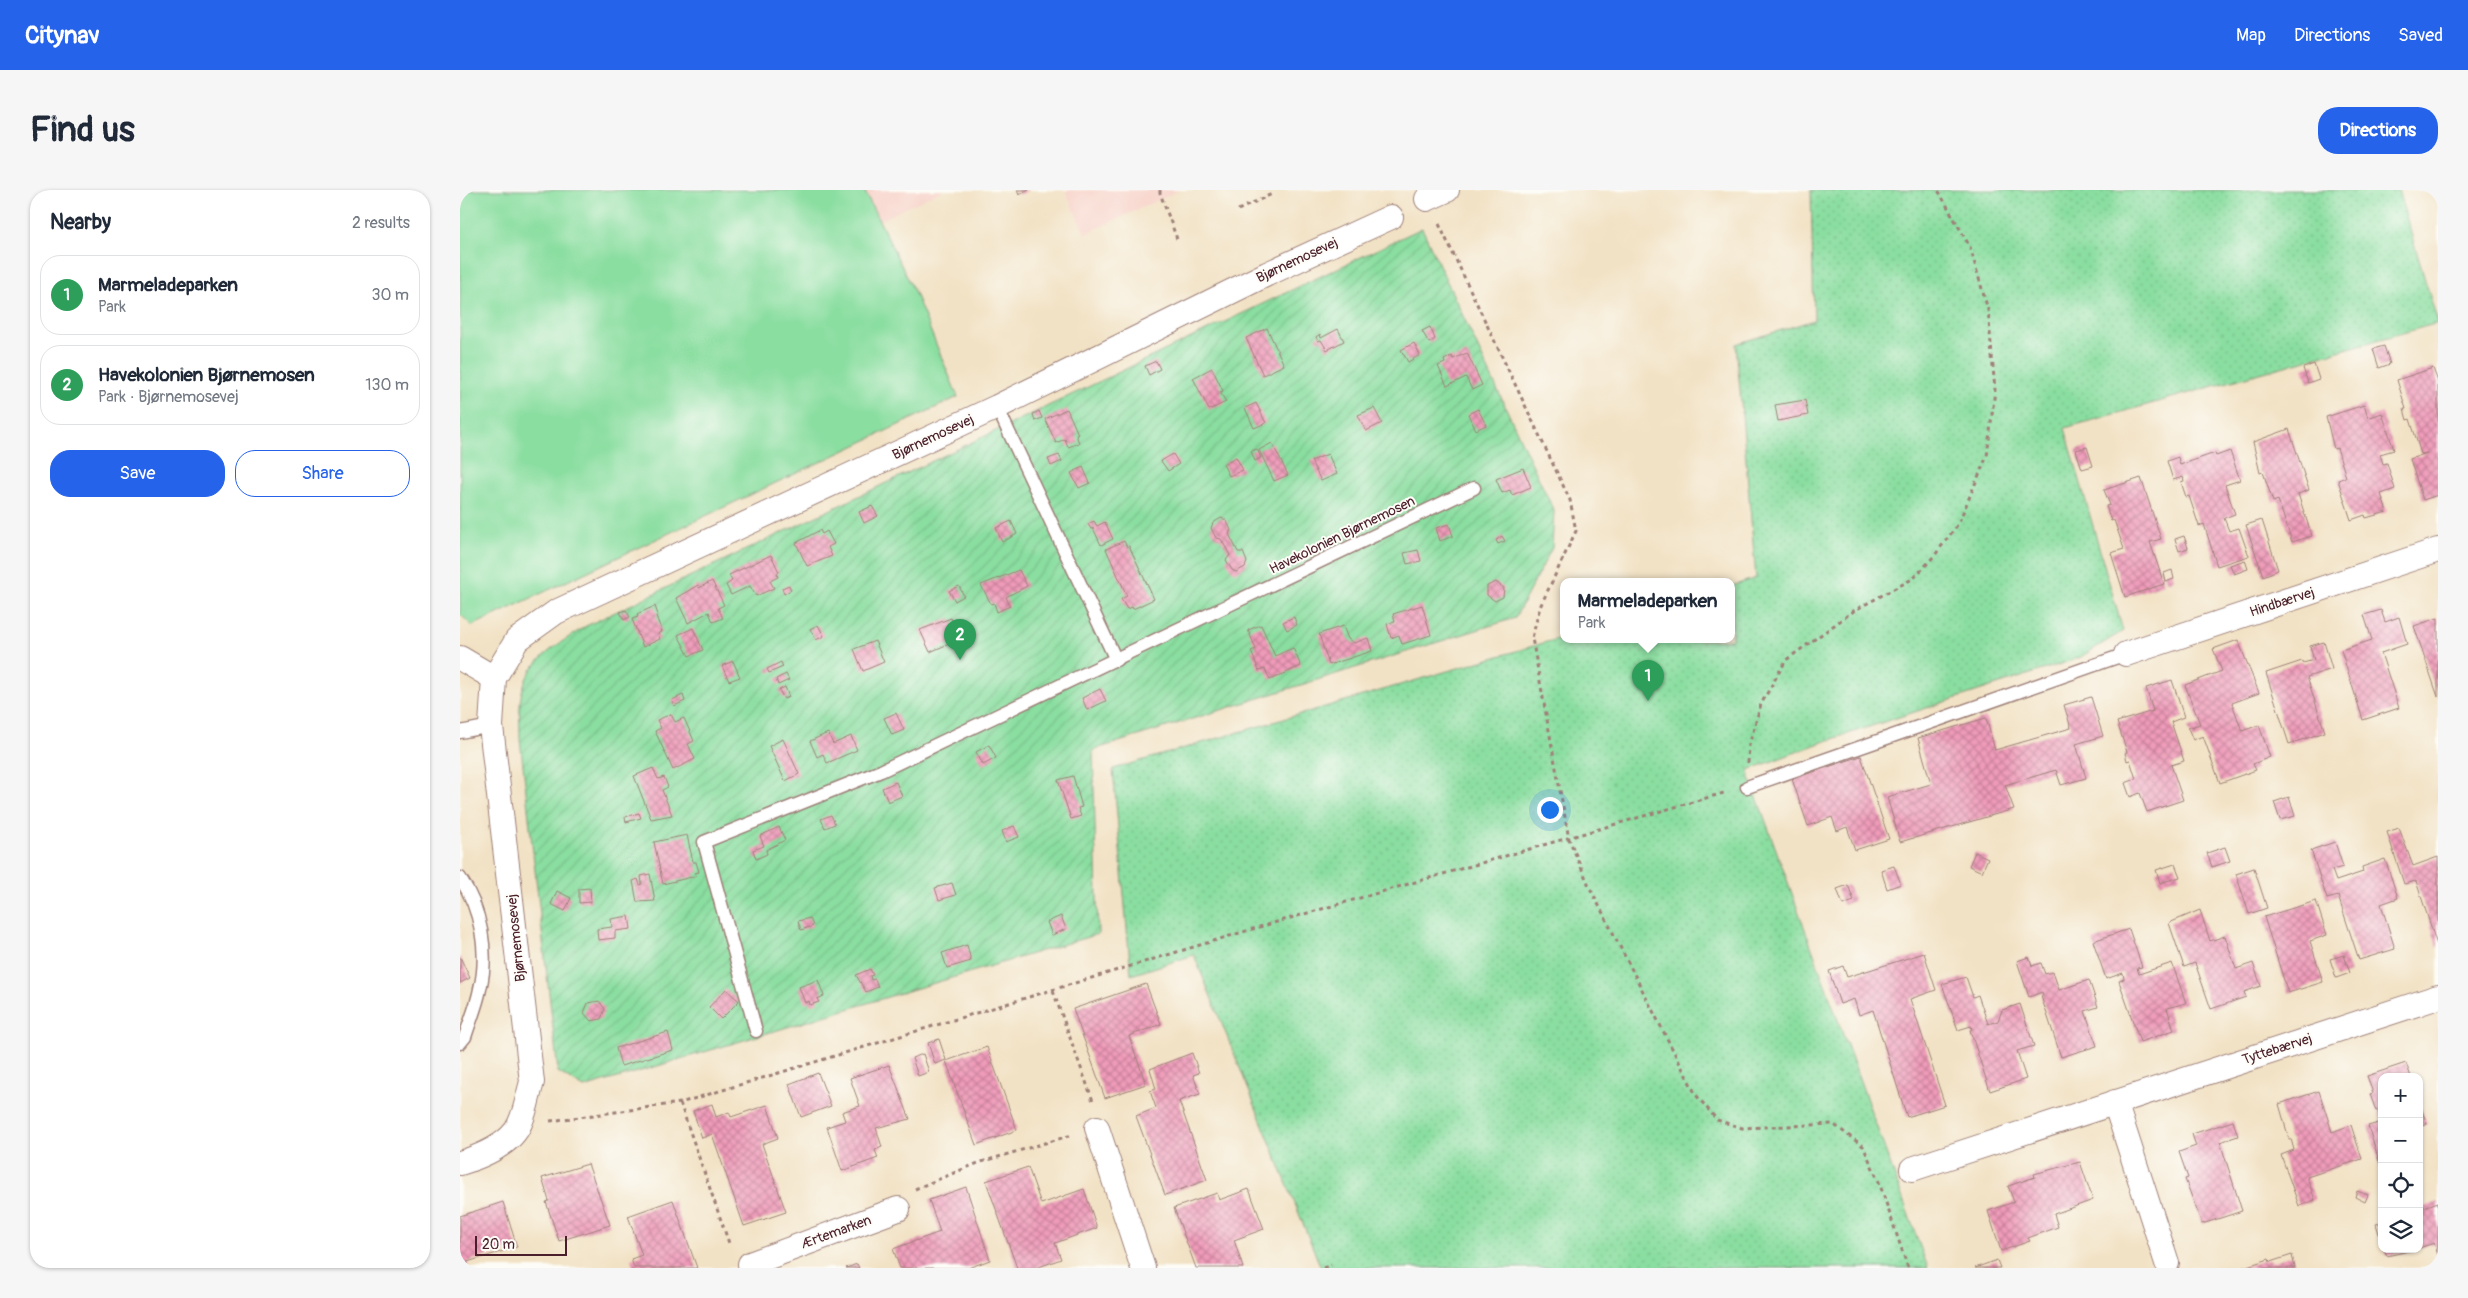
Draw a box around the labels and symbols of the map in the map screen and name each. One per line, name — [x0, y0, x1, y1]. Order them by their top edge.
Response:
street label: Bjørnemosevej — [1254, 234, 1340, 286]
street label: Bjørnemosevej — [890, 411, 976, 463]
street label: Havekolonien Bjørnemosen — [1266, 492, 1418, 578]
street label: Hindbærvej — [2248, 584, 2316, 620]
pin: 2 — [944, 619, 976, 660]
pin: 1 — [1632, 660, 1664, 701]
your location — [1537, 797, 1563, 823]
street label: Bjørnemosevej — [503, 893, 529, 983]
street label: Tyttebærvej — [2240, 1030, 2314, 1068]
street label: Ærtemarken — [798, 1211, 874, 1253]
scale bar — [475, 1233, 568, 1256]

